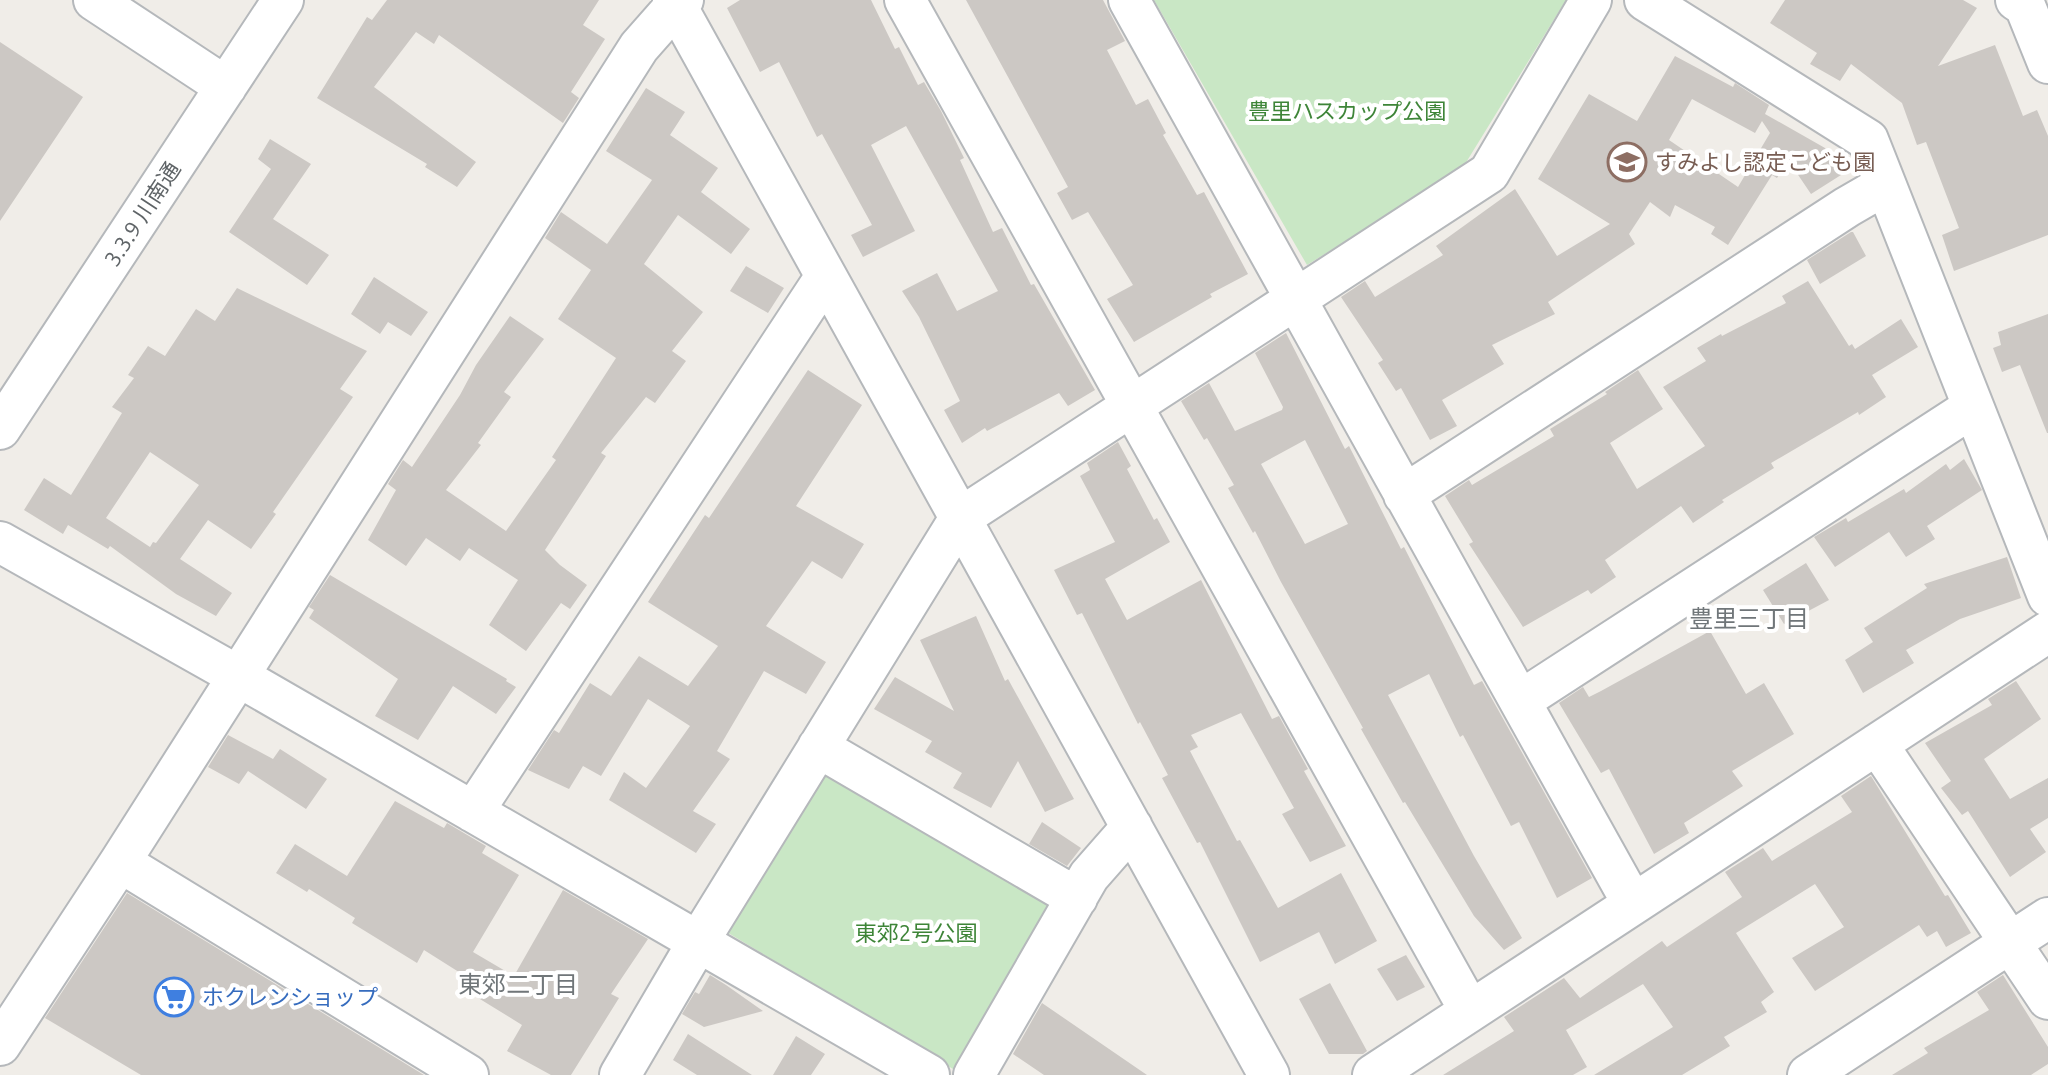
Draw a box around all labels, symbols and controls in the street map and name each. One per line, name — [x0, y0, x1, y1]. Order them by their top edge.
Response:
park label: 豊里ハスカップ公園 — [1248, 98, 1446, 123]
school or university icon: すみよし認定こども園 — [1606, 141, 1648, 183]
place label: すみよし認定こども園 — [1655, 149, 1875, 174]
street label: 3.3.9 川南通 — [99, 157, 184, 270]
district label: 豊里三丁目 — [1689, 605, 1809, 632]
park label: 東郊2号公園 — [855, 920, 977, 945]
district label: 東郊二丁目 — [458, 971, 578, 998]
supermarket icon: ホクレンショップ — [153, 976, 195, 1018]
place label: ホクレンショップ — [202, 984, 378, 1009]

